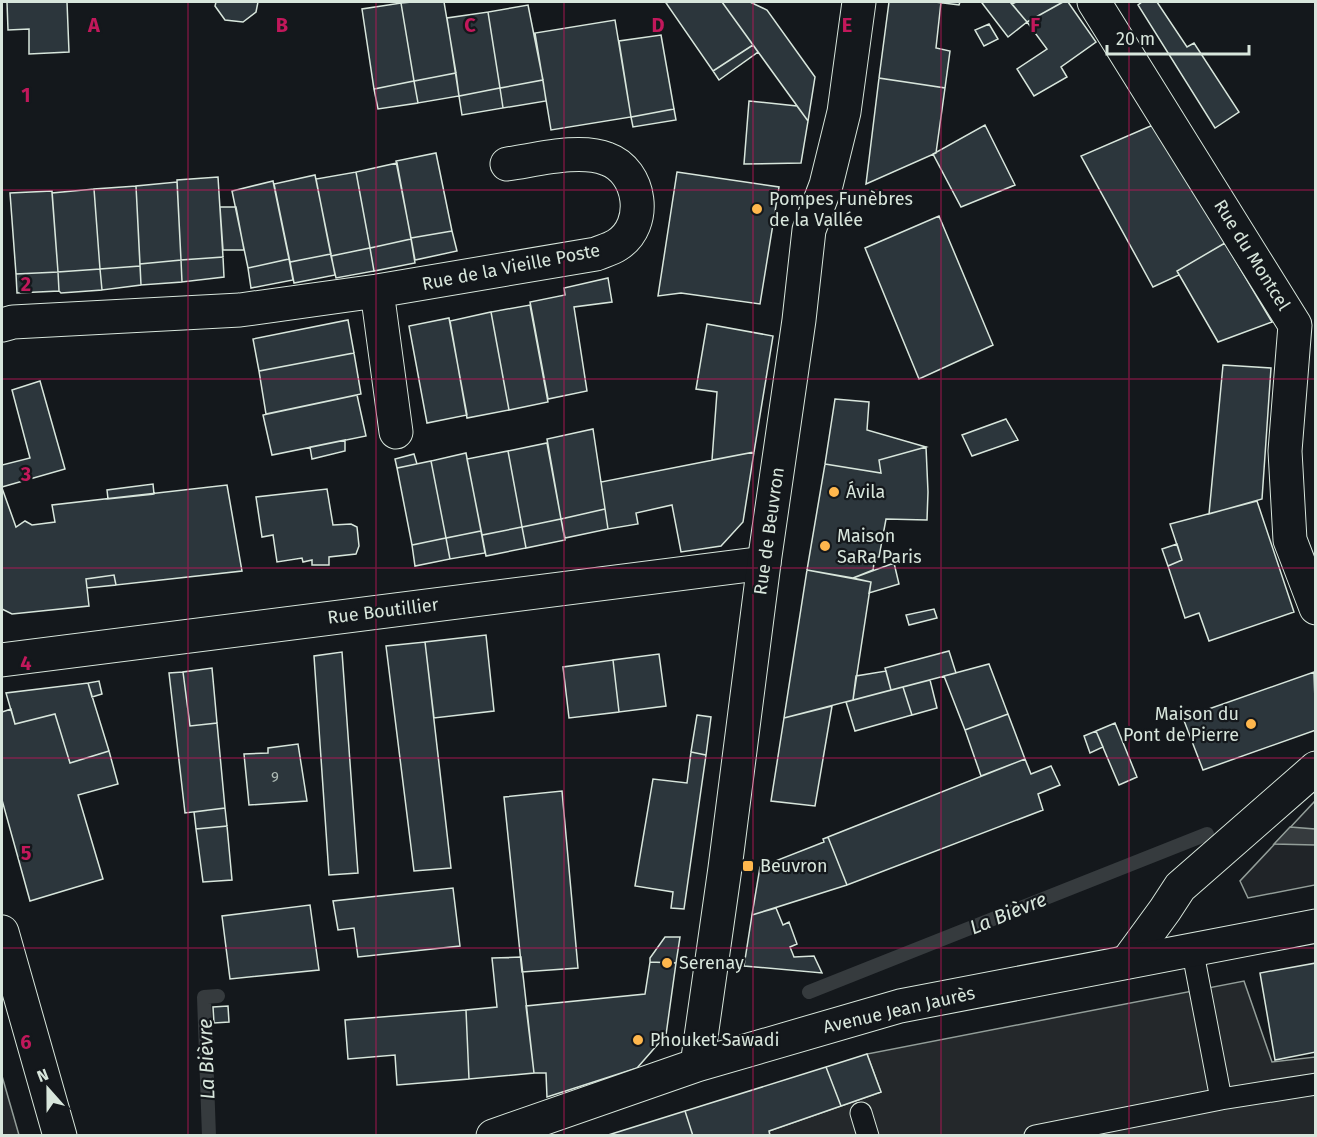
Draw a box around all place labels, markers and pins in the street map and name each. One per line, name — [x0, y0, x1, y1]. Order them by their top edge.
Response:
place label: Pompes Funèbres de la Vallée — [769, 188, 913, 231]
marker: Pompes Funèbres de la Vallée — [750, 202, 764, 216]
place label: Ávila — [846, 480, 885, 503]
marker: Ávila — [827, 485, 841, 499]
place label: Maison SaRa Paris — [837, 525, 922, 568]
marker: Maison SaRa Paris — [818, 539, 832, 553]
place label: Maison du Pont de Pierre — [1123, 703, 1239, 746]
marker: Maison du Pont de Pierre — [1244, 717, 1258, 731]
place label: Beuvron — [760, 855, 828, 877]
marker: Beuvron — [741, 859, 755, 873]
place label: Serenay — [679, 952, 744, 974]
marker: Serenay — [660, 956, 674, 970]
place label: Phouket Sawadi — [650, 1029, 780, 1051]
marker: Phouket Sawadi — [631, 1033, 645, 1047]

